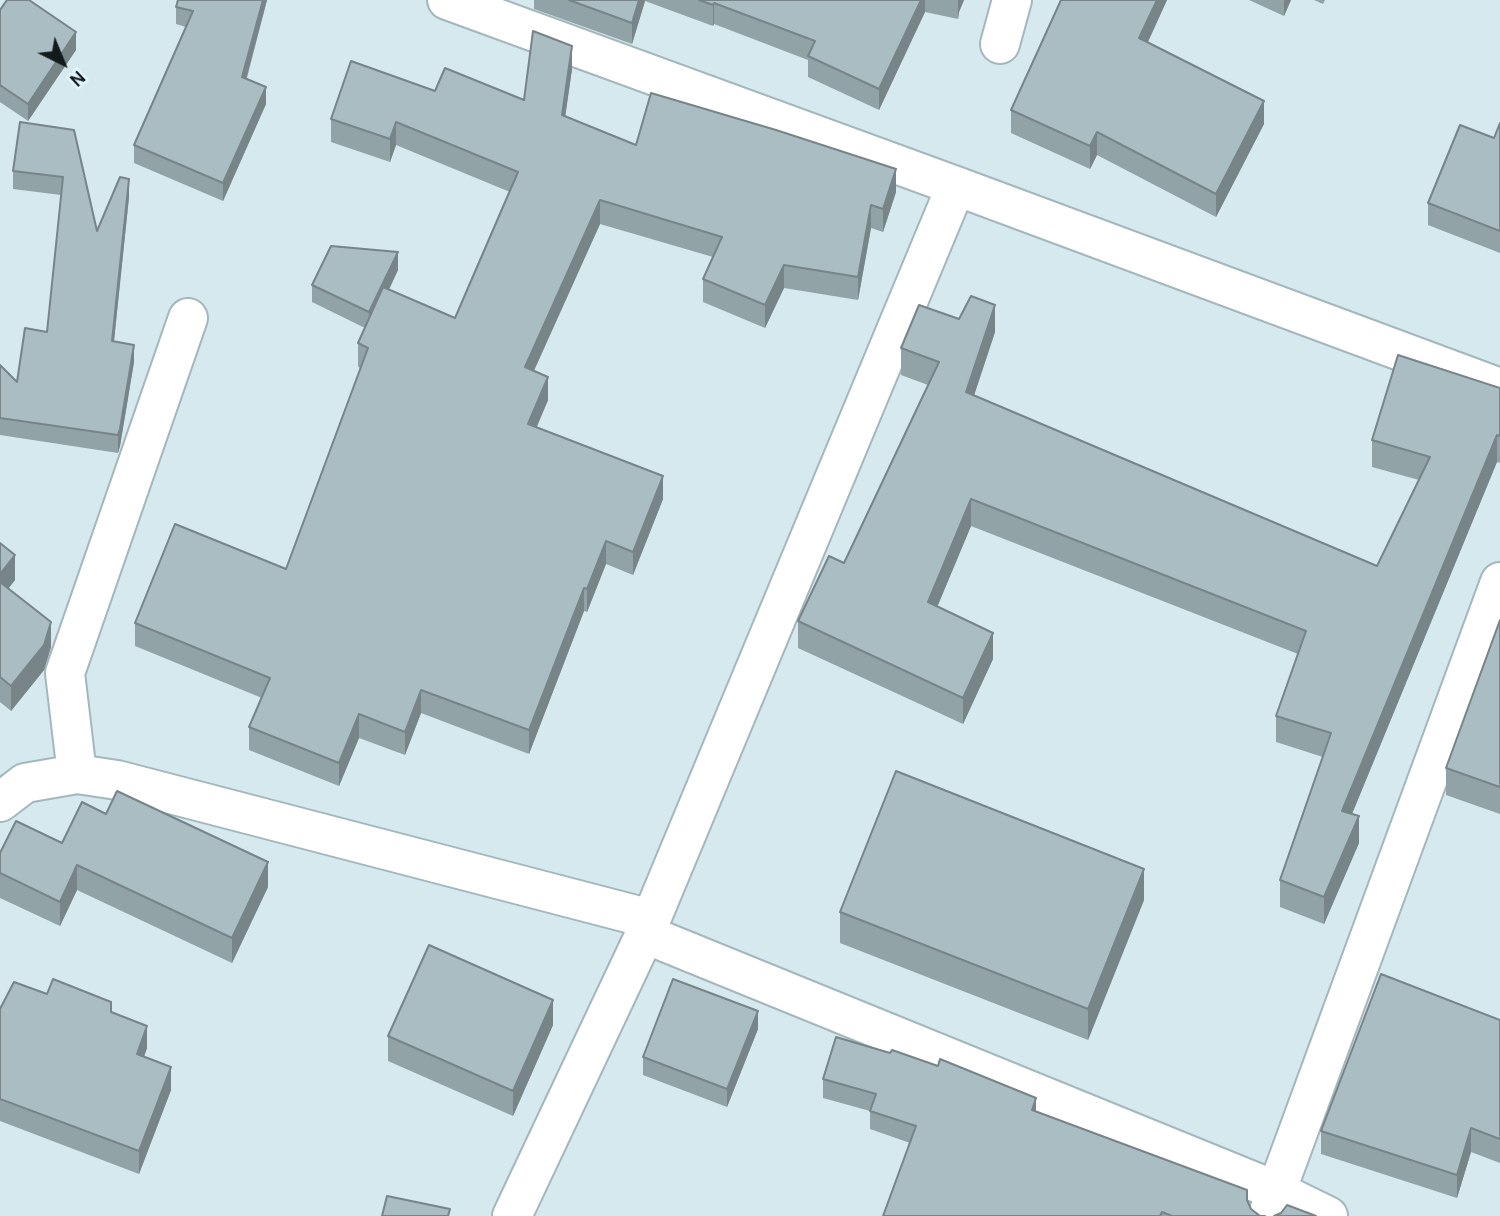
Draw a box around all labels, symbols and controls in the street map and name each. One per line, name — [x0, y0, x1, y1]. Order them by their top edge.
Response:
north arrow — [28, 28, 98, 98]
text: N — [65, 66, 90, 91]

